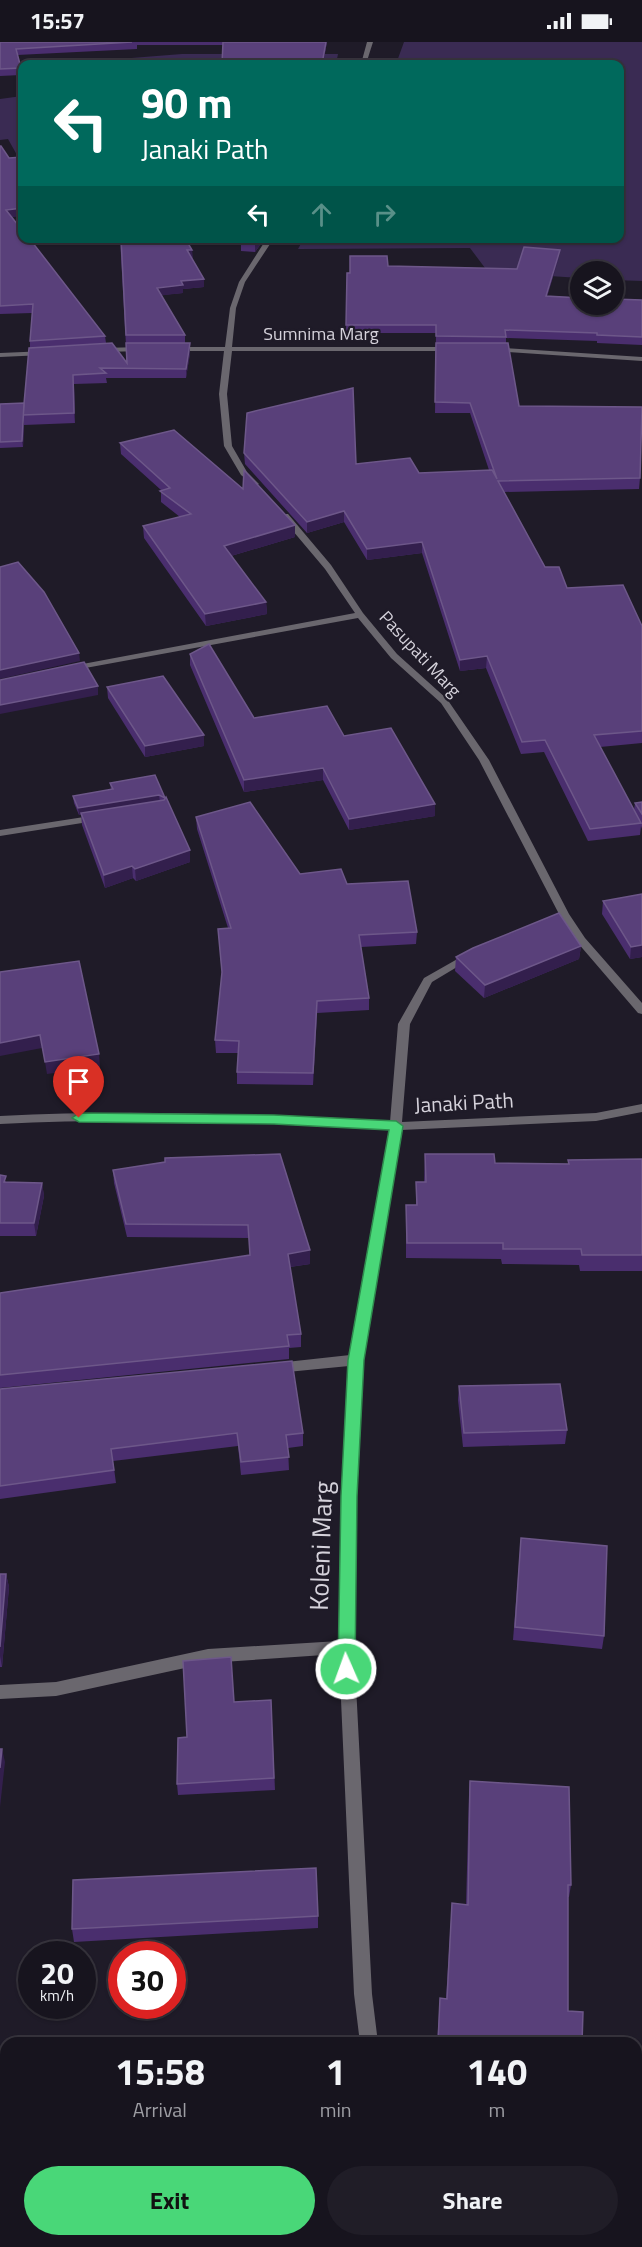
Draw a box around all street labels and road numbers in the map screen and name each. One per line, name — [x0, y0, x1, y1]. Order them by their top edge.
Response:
street label: Sumnima Marg — [263, 320, 379, 347]
street label: Pasupati Marg — [373, 604, 468, 703]
street label: Janaki Path — [414, 1083, 514, 1121]
street label: Koleni Marg — [299, 1480, 342, 1611]

